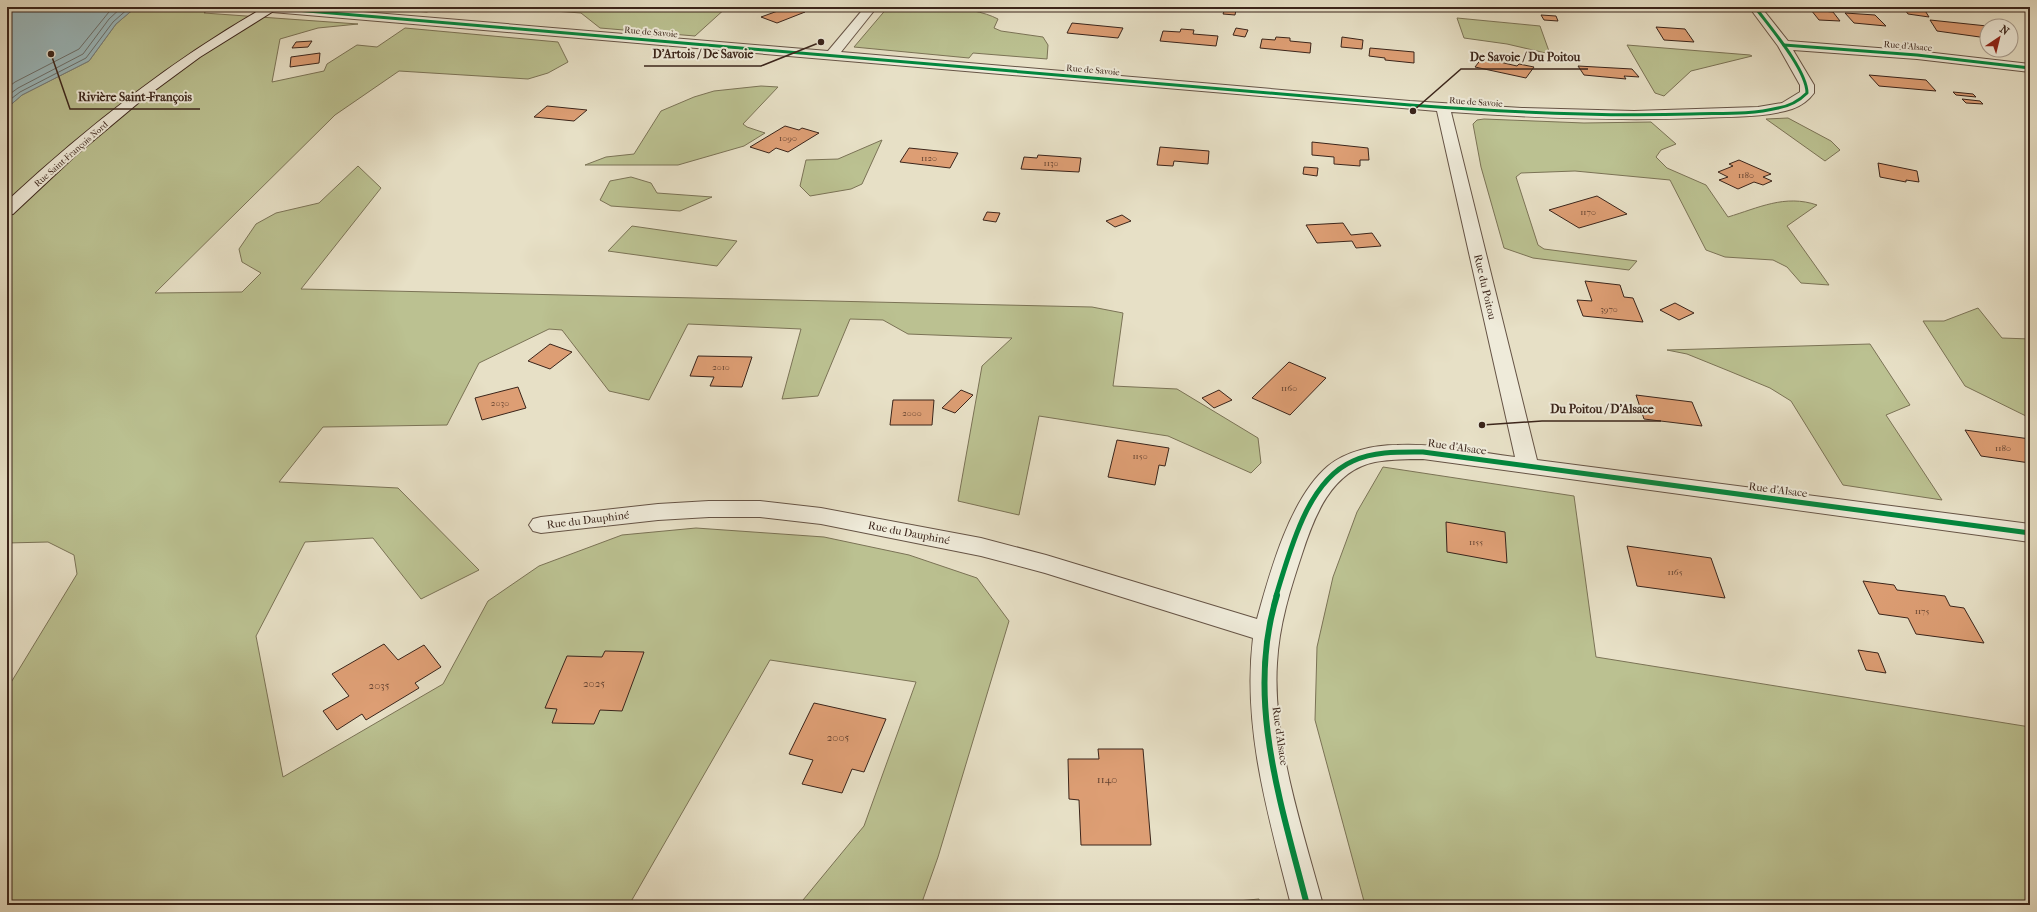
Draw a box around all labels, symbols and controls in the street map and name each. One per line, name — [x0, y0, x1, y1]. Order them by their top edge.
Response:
north arrow — [1979, 18, 2019, 58]
text: N — [1997, 22, 2012, 38]
street label: Rue de Savoie — [624, 25, 679, 39]
street label: Rue d'Alsace — [1883, 39, 1933, 53]
callout: D'Artois / De Savoie — [644, 42, 761, 66]
callout: De Savoie / Du Poitou — [1461, 45, 1588, 69]
text: D'Artois / De Savoie — [653, 47, 753, 61]
text: De Savoie / Du Poitou — [1470, 50, 1580, 64]
street label: Rue de Savoie — [1066, 63, 1121, 77]
callout: Rivière Saint-François — [70, 85, 200, 109]
text: Rivière Saint-François — [78, 90, 192, 105]
street label: Rue de Savoie — [1449, 95, 1504, 109]
street label: Rue Saint-François Nord — [32, 119, 111, 189]
house number: 1090 — [779, 133, 797, 143]
house number: 1120 — [921, 153, 937, 163]
house number: 1130 — [1043, 158, 1059, 168]
house number: 1180 — [1738, 170, 1754, 180]
house number: 1170 — [1580, 207, 1596, 217]
street label: Rue du Poitou — [1471, 253, 1499, 322]
house number: 3970 — [1600, 304, 1618, 314]
house number: 2010 — [712, 362, 730, 372]
house number: 1160 — [1281, 383, 1297, 393]
callout: Du Poitou / D'Alsace — [1542, 397, 1661, 421]
house number: 2030 — [491, 398, 509, 408]
text: Du Poitou / D'Alsace — [1550, 402, 1654, 416]
house number: 2000 — [902, 408, 922, 418]
street label: Rue d'Alsace — [1427, 436, 1488, 458]
house number: 1180 — [1995, 443, 2011, 453]
house number: 1150 — [1132, 451, 1148, 461]
street label: Rue d'Alsace — [1748, 480, 1809, 500]
street label: Rue du Dauphiné — [546, 508, 631, 532]
street label: Rue du Dauphiné — [867, 519, 952, 547]
house number: 1155 — [1469, 537, 1483, 547]
house number: 1165 — [1667, 567, 1683, 577]
house number: 1175 — [1915, 606, 1929, 616]
house number: 2025 — [583, 677, 605, 690]
house number: 2035 — [369, 679, 390, 692]
street label: Rue d'Alsace — [1269, 706, 1291, 767]
house number: 2005 — [827, 731, 850, 744]
house number: 1140 — [1097, 773, 1117, 786]

